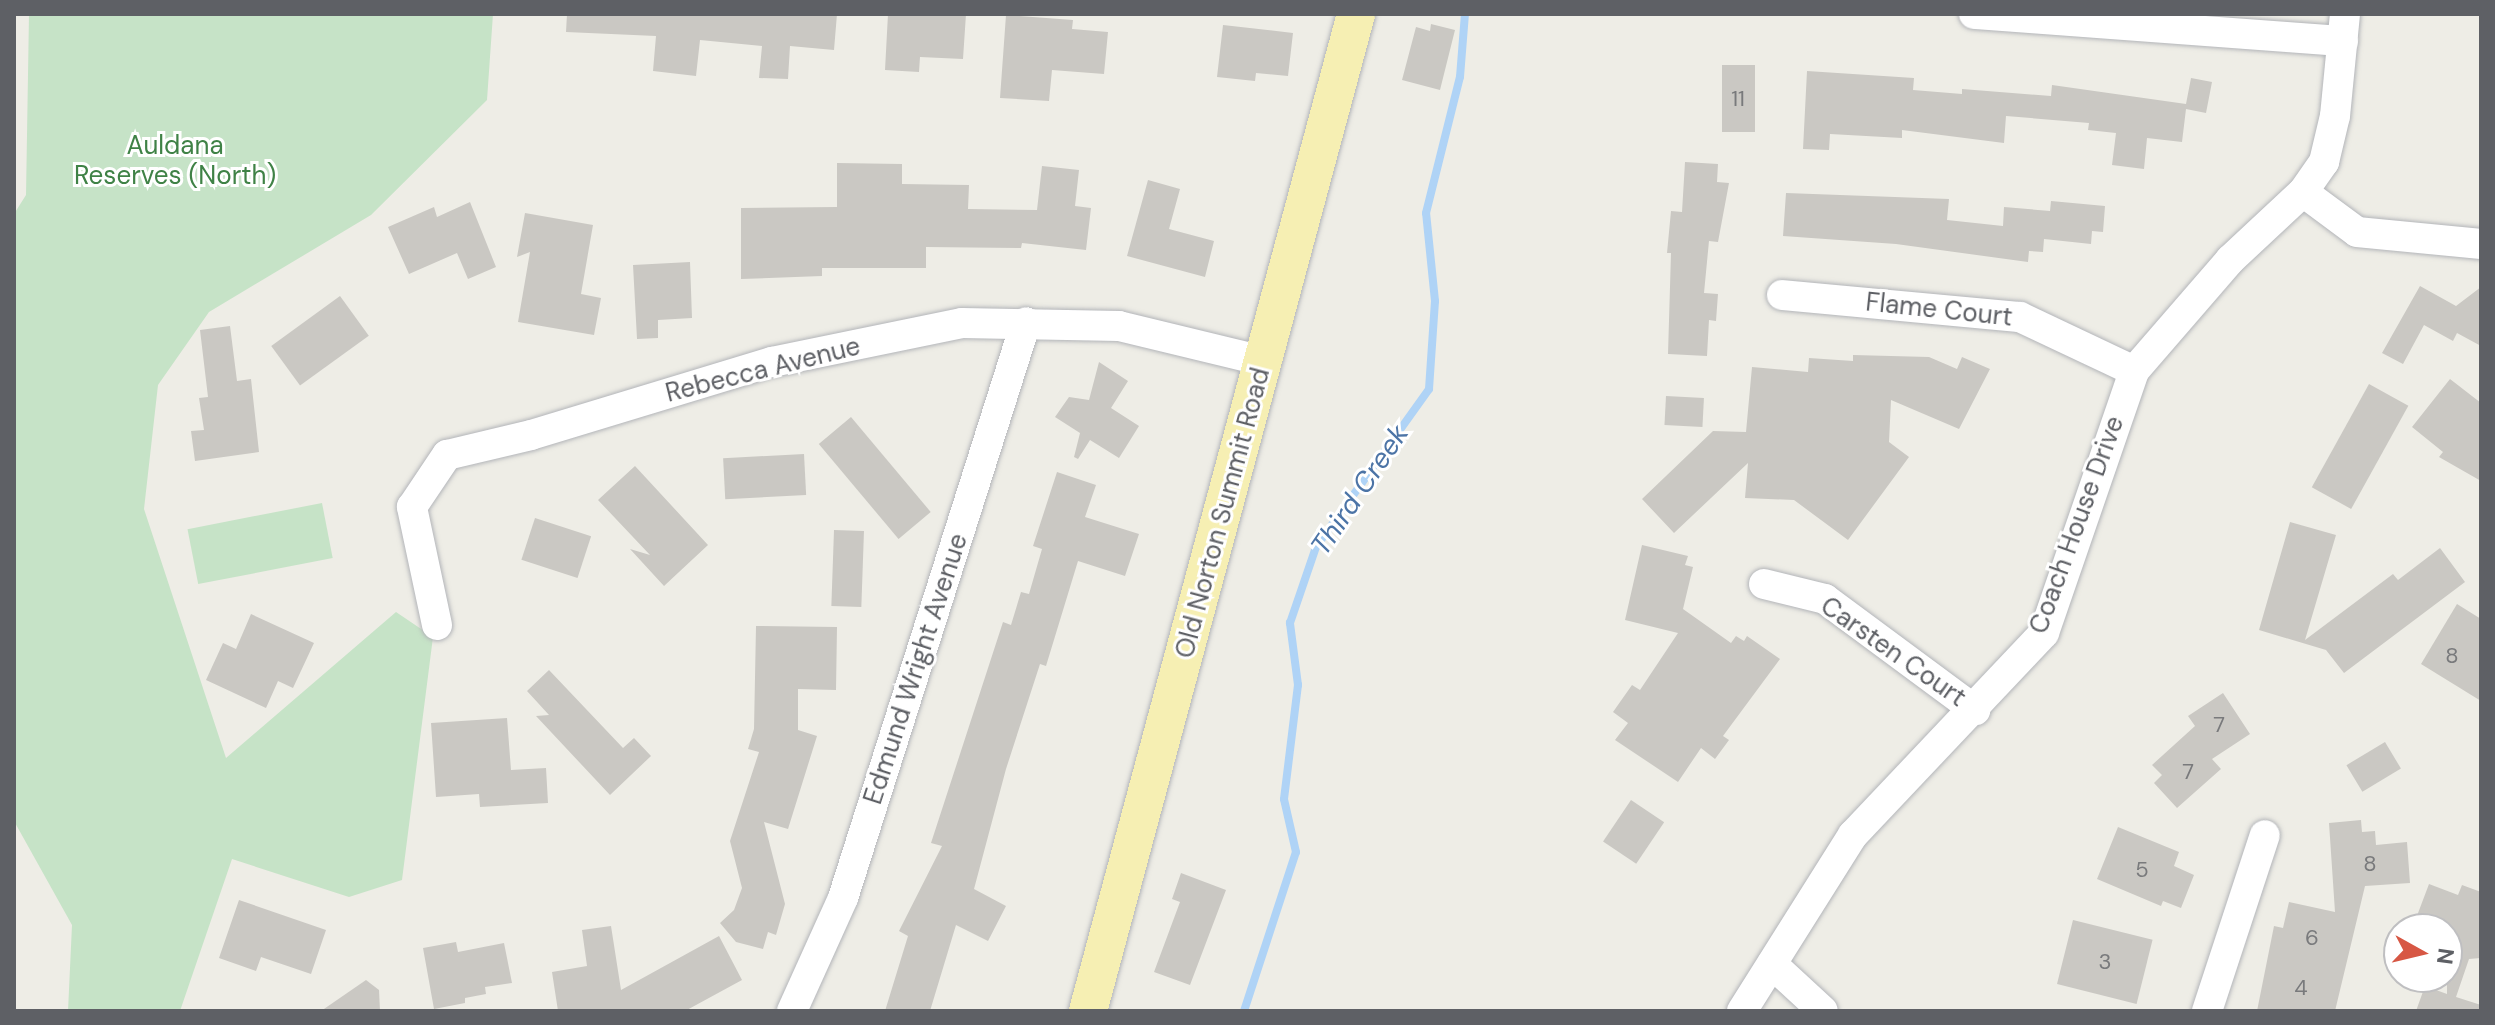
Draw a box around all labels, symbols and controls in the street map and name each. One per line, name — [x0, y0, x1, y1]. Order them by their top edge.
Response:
house number: 11 — [1731, 86, 1745, 112]
park label: Auldana Reserves (North) — [74, 130, 276, 192]
street label: Flame Court — [1864, 287, 2014, 333]
street label: Rebecca Avenue — [662, 331, 864, 409]
street label: Old Norton Summit Road — [1169, 364, 1277, 662]
street label: Coach House Drive — [2023, 412, 2131, 638]
water label: Third Creek — [1304, 418, 1416, 562]
street label: Edmund Wright Avenue — [857, 530, 975, 808]
street label: Carsten Court — [1814, 590, 1972, 714]
house number: 8 — [2445, 643, 2459, 669]
house number: 7 — [2213, 712, 2225, 738]
house number: 7 — [2182, 759, 2194, 785]
house number: 8 — [2363, 851, 2377, 877]
house number: 5 — [2135, 857, 2149, 883]
north arrow — [2383, 913, 2463, 993]
house number: 6 — [2305, 925, 2319, 951]
text: N — [2430, 946, 2461, 966]
house number: 3 — [2098, 949, 2112, 975]
house number: 4 — [2294, 975, 2308, 1001]

